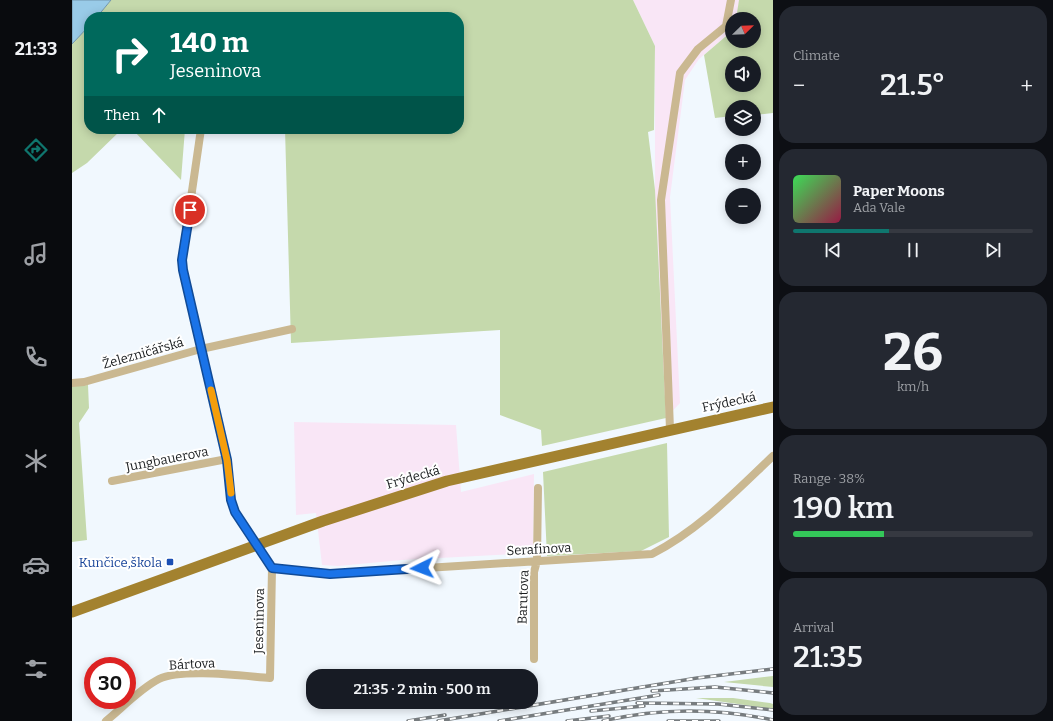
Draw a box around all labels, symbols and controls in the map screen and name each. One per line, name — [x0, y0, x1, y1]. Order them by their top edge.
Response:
north arrow — [725, 12, 761, 48]
map controls — [725, 12, 761, 224]
text: 140 m — [170, 26, 249, 59]
icon: right — [104, 28, 156, 80]
text: 21:33 — [15, 38, 57, 60]
text: Climate — [793, 48, 840, 63]
button: sound — [725, 56, 761, 92]
text: Jeseninova — [170, 60, 261, 82]
text: 21.5° — [880, 67, 946, 103]
text: − — [793, 72, 805, 99]
text: + — [1020, 72, 1033, 99]
button: layers — [725, 100, 761, 136]
icon: ahead — [148, 104, 170, 126]
text: Then — [104, 106, 140, 124]
icon: directions — [22, 136, 50, 164]
button: + — [725, 144, 761, 180]
text: Paper Moons — [853, 182, 945, 200]
button: − — [725, 188, 761, 224]
pin — [173, 193, 207, 227]
icon: arrive — [179, 199, 201, 221]
text: Ada Vale — [853, 200, 905, 215]
icon: previous — [822, 239, 844, 261]
icon: pause — [902, 239, 924, 261]
icon: next — [982, 239, 1004, 261]
icon: music — [22, 240, 50, 268]
text: 26 — [883, 321, 943, 384]
street label: Železničářská — [101, 334, 185, 372]
icon: phone — [22, 343, 50, 371]
text: km/h — [897, 379, 929, 394]
street label: Frýdecká — [701, 389, 757, 415]
street label: Jungbauerova — [124, 444, 210, 475]
icon: climate — [22, 447, 50, 475]
street label: Frýdecká — [384, 462, 442, 492]
text: Range · 38% — [793, 471, 865, 486]
text: 190 km — [793, 490, 894, 526]
street label: Serafinova — [506, 540, 572, 558]
position arrow — [401, 547, 443, 589]
icon: car — [22, 551, 50, 579]
place label: Kunčice,škola — [79, 555, 162, 570]
marker: Kunčice,škola — [165, 557, 175, 567]
street label: Barutova — [515, 570, 531, 624]
street label: Jeseninova — [251, 588, 267, 655]
text: Arrival — [793, 620, 834, 635]
text: 21:35 — [793, 639, 863, 675]
icon: filters — [22, 655, 50, 683]
street label: Bártova — [168, 655, 216, 673]
speed limit sign: 30 — [84, 657, 136, 709]
text: 21:35 · 2 min · 500 m — [354, 680, 490, 698]

